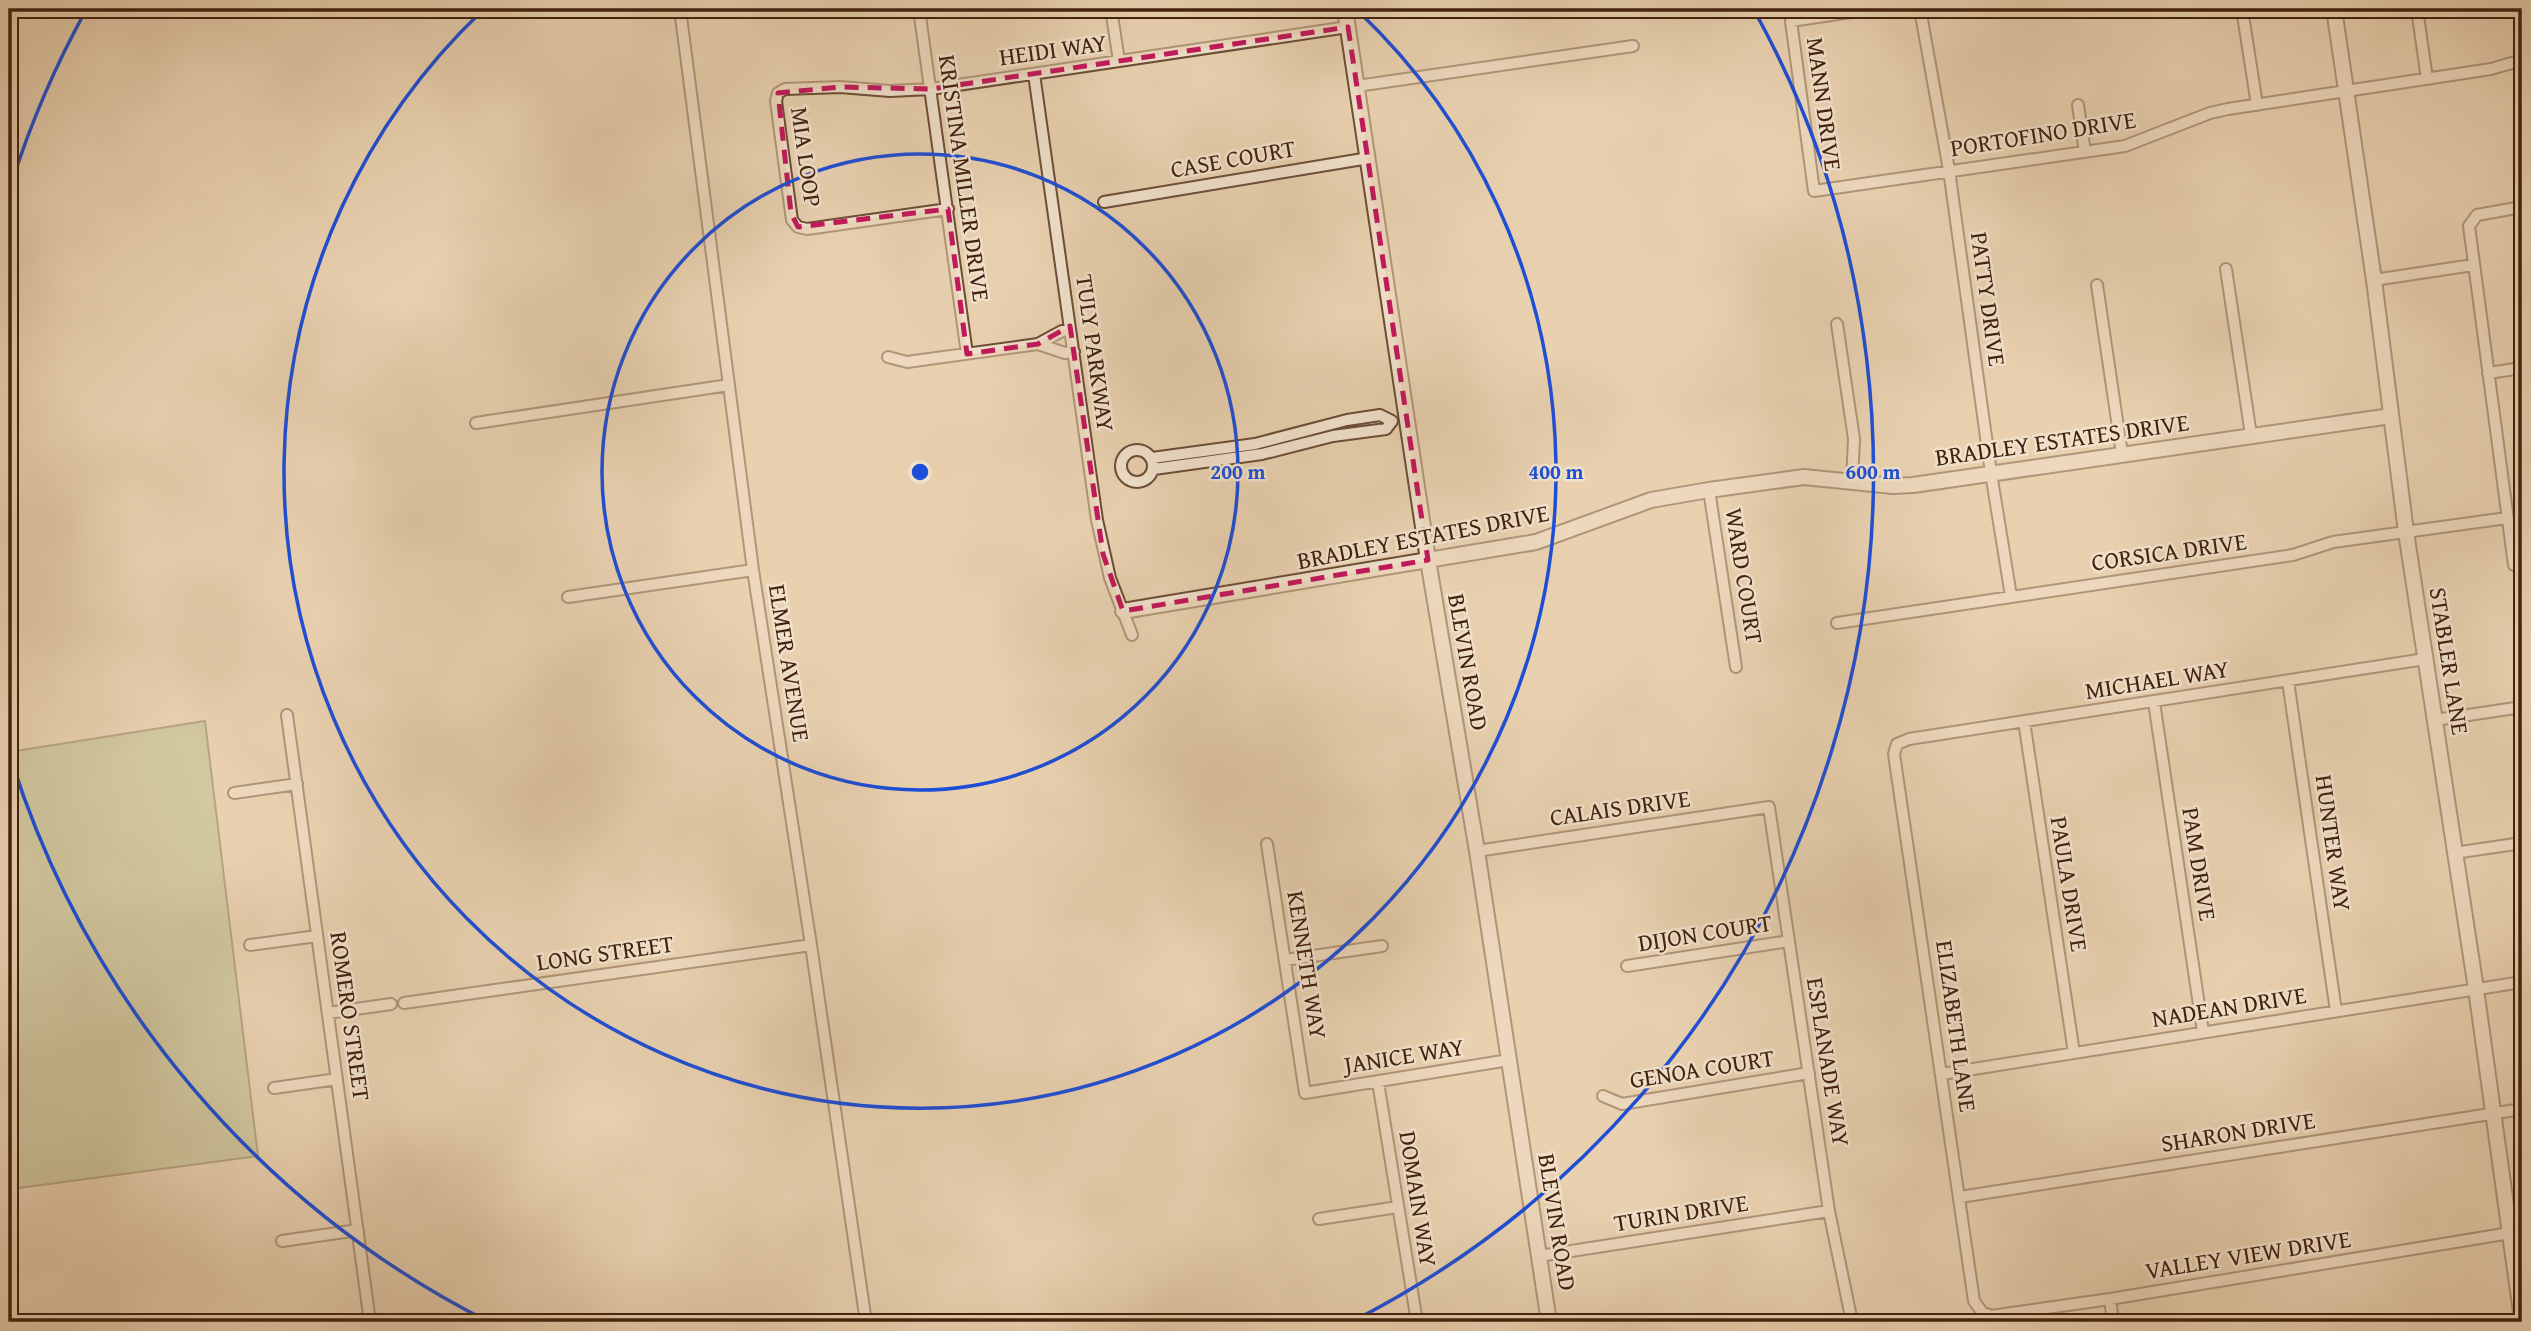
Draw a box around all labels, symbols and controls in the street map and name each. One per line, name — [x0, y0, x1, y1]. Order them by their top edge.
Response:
street label: HEIDI WAY — [997, 25, 1109, 74]
street label: MANN DRIVE — [1798, 35, 1851, 173]
street label: KRISTINA MILLER DRIVE — [930, 52, 999, 304]
street label: PORTOFINO DRIVE — [1948, 102, 2138, 165]
street label: MIA LOOP — [782, 105, 831, 209]
street label: CASE COURT — [1168, 130, 1298, 187]
street label: PATTY DRIVE — [1962, 230, 2015, 368]
street label: TULY PARKWAY — [1067, 272, 1124, 434]
street label: BRADLEY ESTATES DRIVE — [1933, 404, 2191, 475]
text: 200 m — [1210, 456, 1266, 487]
text: 400 m — [1528, 456, 1584, 487]
text: 600 m — [1845, 456, 1901, 487]
centre of rings — [908, 460, 932, 484]
street label: BRADLEY ESTATES DRIVE — [1294, 495, 1552, 578]
street label: WARD COURT — [1716, 506, 1772, 646]
street label: CORSICA DRIVE — [2089, 523, 2249, 580]
street label: ELMER AVENUE — [760, 582, 819, 744]
street label: STABLER LANE — [2421, 585, 2478, 737]
street label: BLEVIN ROAD — [1439, 591, 1498, 733]
street label: MICHAEL WAY — [2083, 651, 2231, 708]
street label: HUNTER WAY — [2307, 772, 2360, 913]
street label: CALAIS DRIVE — [1548, 780, 1692, 835]
street label: PAM DRIVE — [2173, 805, 2226, 923]
street label: PAULA DRIVE — [2042, 814, 2097, 954]
street label: KENNETH WAY — [1278, 888, 1337, 1042]
street label: DIJON COURT — [1635, 905, 1774, 960]
street label: LONG STREET — [534, 926, 676, 979]
street label: ROMERO STREET — [321, 929, 380, 1103]
street label: ELIZABETH LANE — [1927, 938, 1986, 1114]
street label: ESPLANADE WAY — [1798, 975, 1859, 1149]
street label: NADEAN DRIVE — [2149, 977, 2309, 1036]
street label: JANICE WAY — [1338, 1029, 1466, 1083]
street label: GENOA COURT — [1627, 1040, 1777, 1097]
street label: SHARON DRIVE — [2159, 1102, 2317, 1161]
street label: DOMAIN WAY — [1390, 1128, 1447, 1269]
street label: BLEVIN ROAD — [1529, 1151, 1586, 1293]
street label: TURIN DRIVE — [1611, 1185, 1750, 1240]
street label: VALLEY VIEW DRIVE — [2143, 1221, 2353, 1288]

